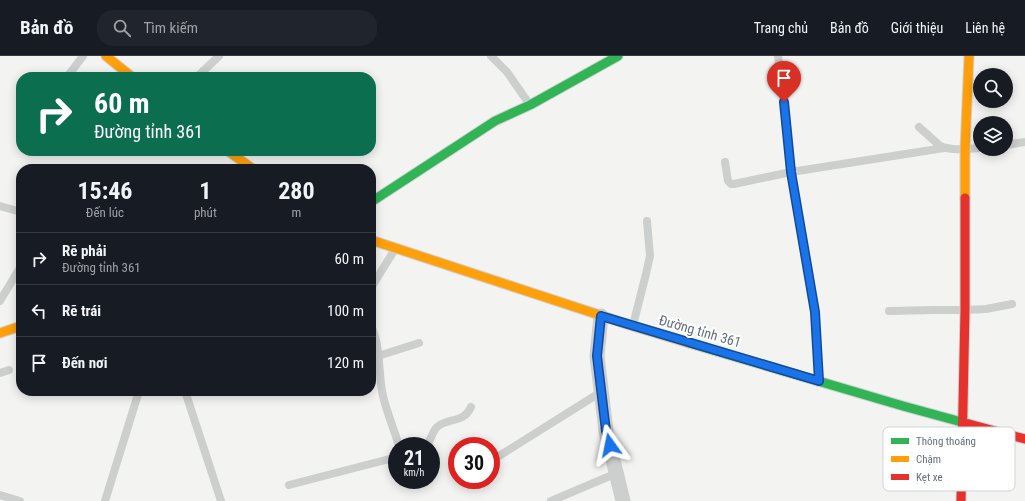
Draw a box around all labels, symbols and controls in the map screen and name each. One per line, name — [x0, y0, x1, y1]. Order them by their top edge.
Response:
search box — [97, 10, 377, 46]
text: Bản đồ — [20, 16, 73, 39]
icon: search — [111, 17, 133, 39]
text: Tìm kiếm — [143, 19, 198, 37]
text: Trang chủ — [754, 20, 808, 36]
text: Bản đồ — [830, 20, 869, 36]
text: Giới thiệu — [891, 20, 943, 36]
text: Liên hệ — [965, 20, 1005, 36]
pin — [767, 61, 801, 102]
icon: arrive — [773, 67, 795, 89]
map controls — [973, 68, 1013, 156]
button: search — [973, 68, 1013, 108]
text: 60 m — [94, 87, 150, 120]
icon: right — [28, 88, 80, 140]
button: layers — [973, 116, 1013, 156]
text: Đường tỉnh 361 — [94, 121, 203, 142]
text: 15:46 — [77, 177, 133, 205]
text: 1 — [199, 177, 211, 205]
text: 280 — [278, 177, 315, 205]
text: Đến lúc — [86, 205, 124, 220]
text: phút — [194, 205, 217, 220]
text: m — [291, 205, 301, 220]
text: Rẽ phải — [62, 242, 107, 260]
icon: right — [28, 248, 50, 270]
text: 60 m — [334, 250, 364, 268]
text: Đường tỉnh 361 — [62, 260, 141, 275]
icon: left — [28, 300, 50, 322]
text: Rẽ trái — [62, 302, 101, 320]
text: 100 m — [327, 302, 364, 320]
street label: Đường tỉnh 361 — [657, 312, 743, 350]
icon: arrive — [28, 352, 50, 374]
text: Đến nơi — [62, 354, 108, 372]
text: 120 m — [327, 354, 364, 372]
position arrow — [589, 424, 631, 466]
legend — [883, 427, 1015, 491]
text: Thông thoáng — [916, 435, 976, 448]
speed limit sign: 30 — [448, 437, 500, 489]
text: 21 — [404, 446, 424, 470]
text: Chậm — [916, 453, 941, 466]
text: km/h — [404, 467, 424, 478]
text: Kẹt xe — [916, 471, 943, 484]

